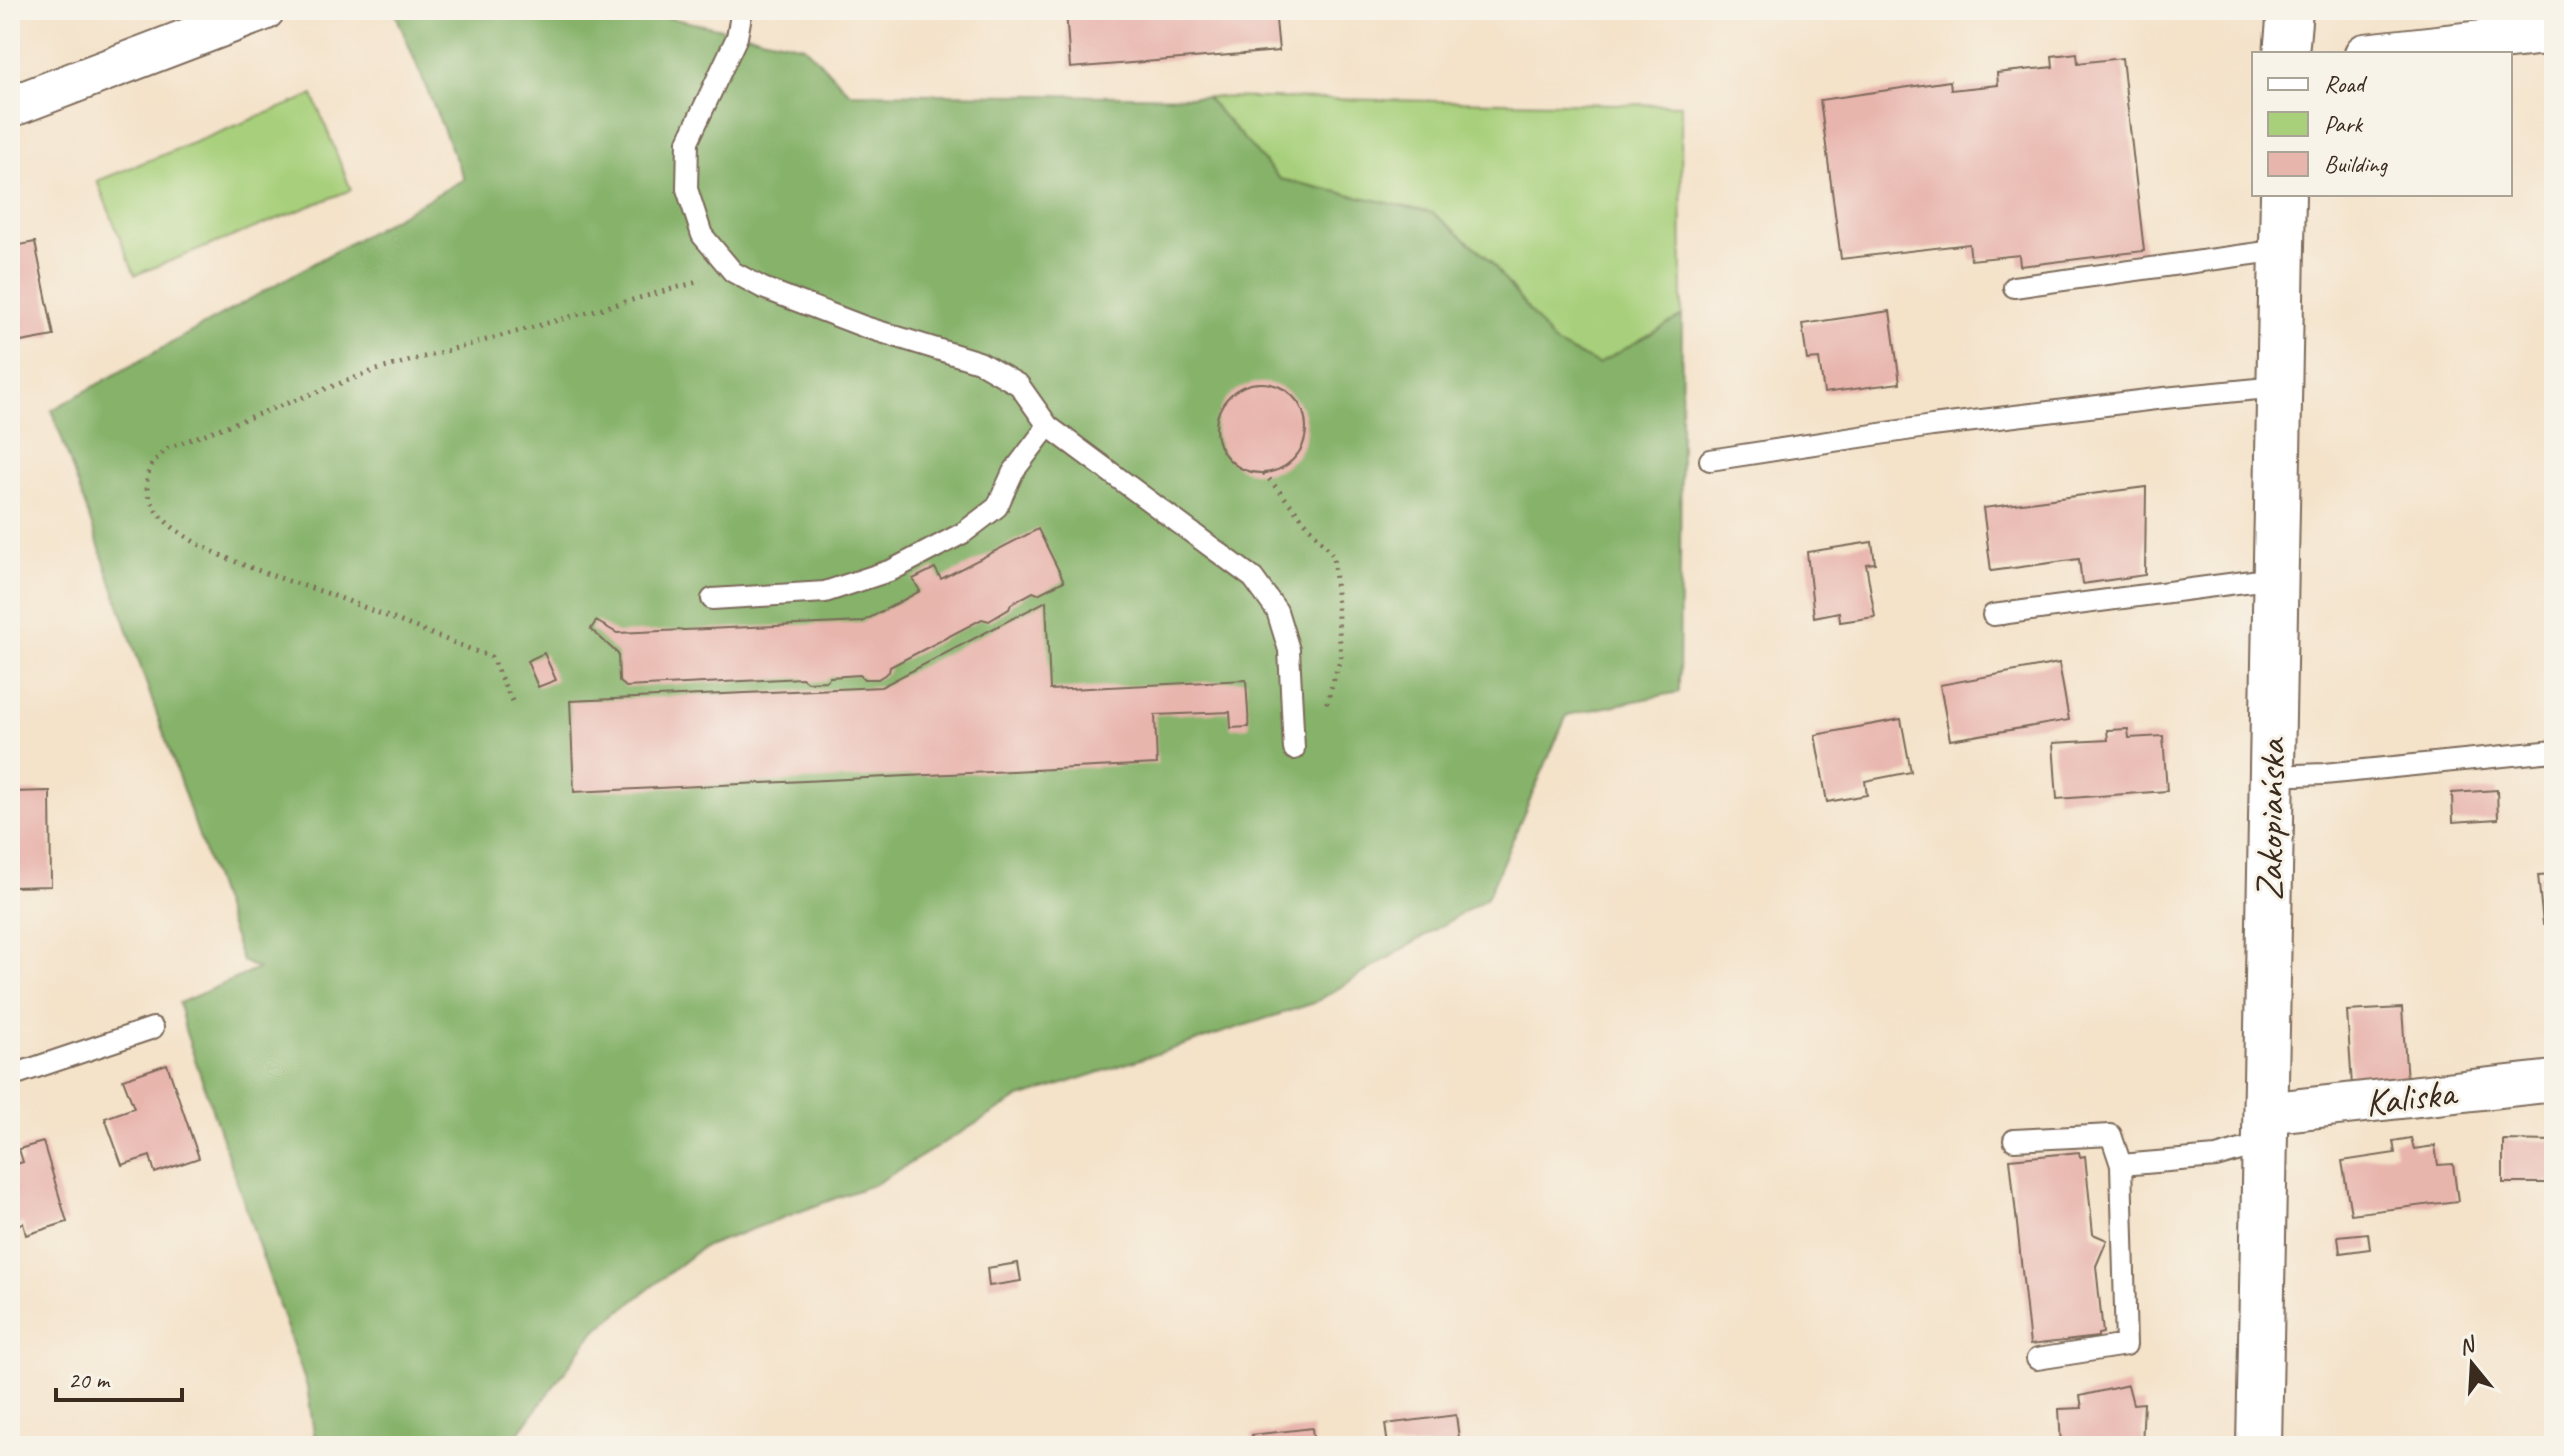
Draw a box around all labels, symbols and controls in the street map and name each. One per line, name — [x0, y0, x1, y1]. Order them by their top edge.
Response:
legend — [2252, 52, 2512, 196]
text: Road — [2324, 69, 2368, 99]
text: Park — [2324, 109, 2364, 139]
text: Building — [2324, 149, 2389, 179]
street label: Zakopiańska — [2246, 736, 2295, 901]
street label: Kaliska — [2363, 1068, 2461, 1126]
north arrow — [2432, 1324, 2512, 1404]
text: N — [2455, 1329, 2480, 1361]
scale bar — [56, 1352, 182, 1402]
text: 20 m — [68, 1365, 111, 1395]

